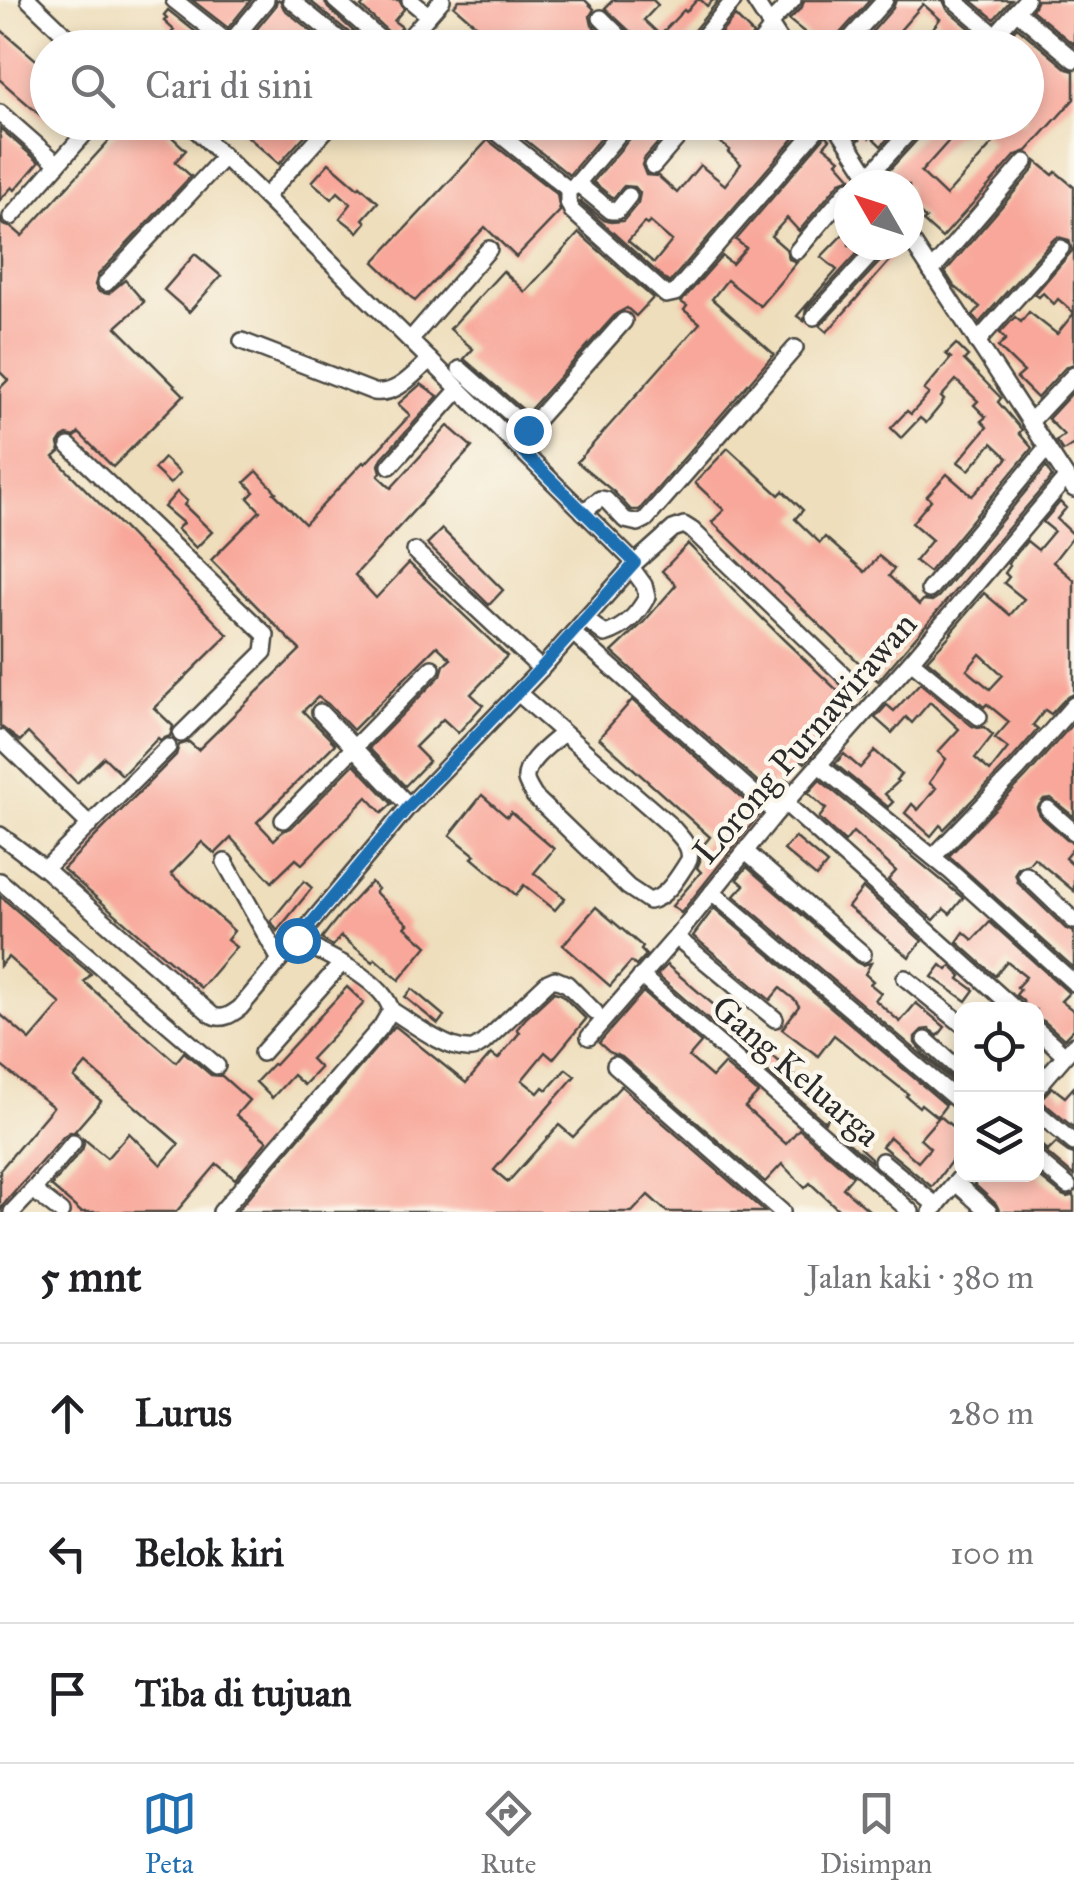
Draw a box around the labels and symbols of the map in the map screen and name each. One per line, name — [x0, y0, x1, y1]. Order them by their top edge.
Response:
north arrow — [834, 170, 924, 260]
route end — [506, 408, 552, 454]
street label: Lorong Purnawirawan — [684, 603, 926, 873]
route start — [275, 918, 321, 964]
street label: Gang Keluarga — [703, 986, 889, 1156]

